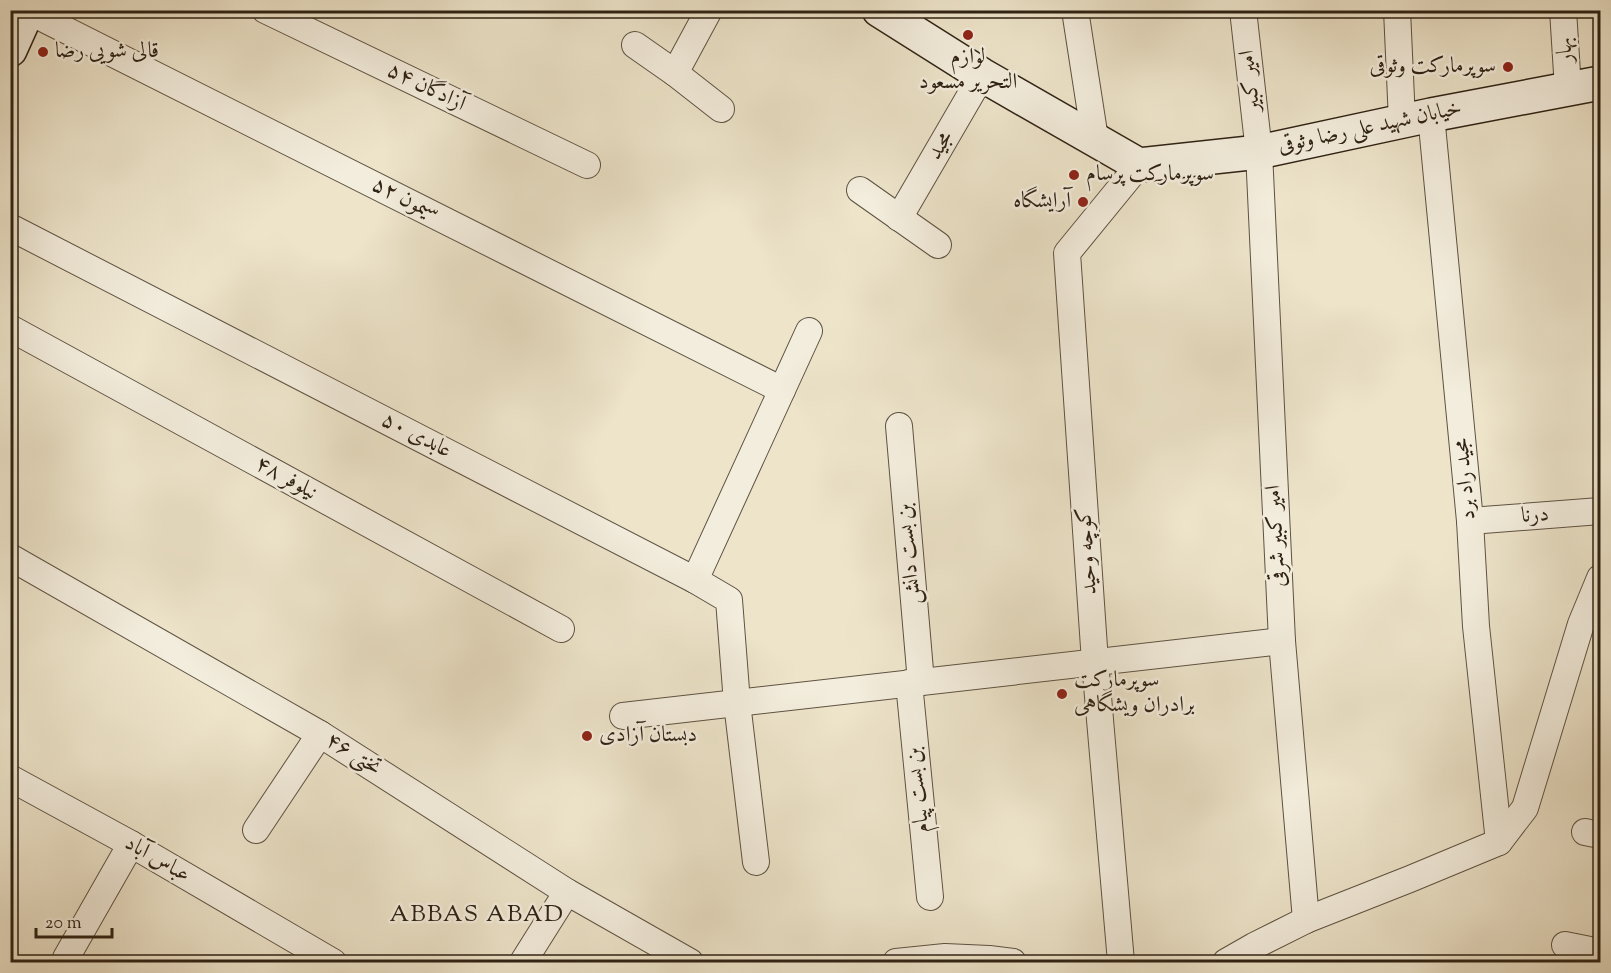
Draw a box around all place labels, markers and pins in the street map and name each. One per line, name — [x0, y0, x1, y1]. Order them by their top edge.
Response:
marker: لوازم التحریر مسعود — [961, 28, 975, 42]
place label: قالی شویی رضا — [55, 36, 159, 68]
place label: لوازم التحریر مسعود — [919, 42, 1017, 99]
marker: قالی شویی رضا — [36, 45, 50, 59]
place label: سوپرمارکت وثوقی — [1370, 51, 1496, 83]
marker: سوپرمارکت وثوقی — [1501, 60, 1515, 74]
place label: سوپرمارکت پرسام — [1086, 159, 1214, 192]
marker: سوپرمارکت پرسام — [1067, 168, 1081, 182]
place label: آرایشگاه — [1013, 186, 1073, 218]
marker: آرایشگاه — [1076, 195, 1090, 209]
place label: سوپرمارکت برادران ویشگاهی — [1074, 665, 1195, 722]
marker: سوپرمارکت برادران ویشگاهی — [1055, 687, 1069, 701]
place label: دبستان آزادی — [599, 720, 697, 752]
marker: دبستان آزادی — [580, 729, 594, 743]

